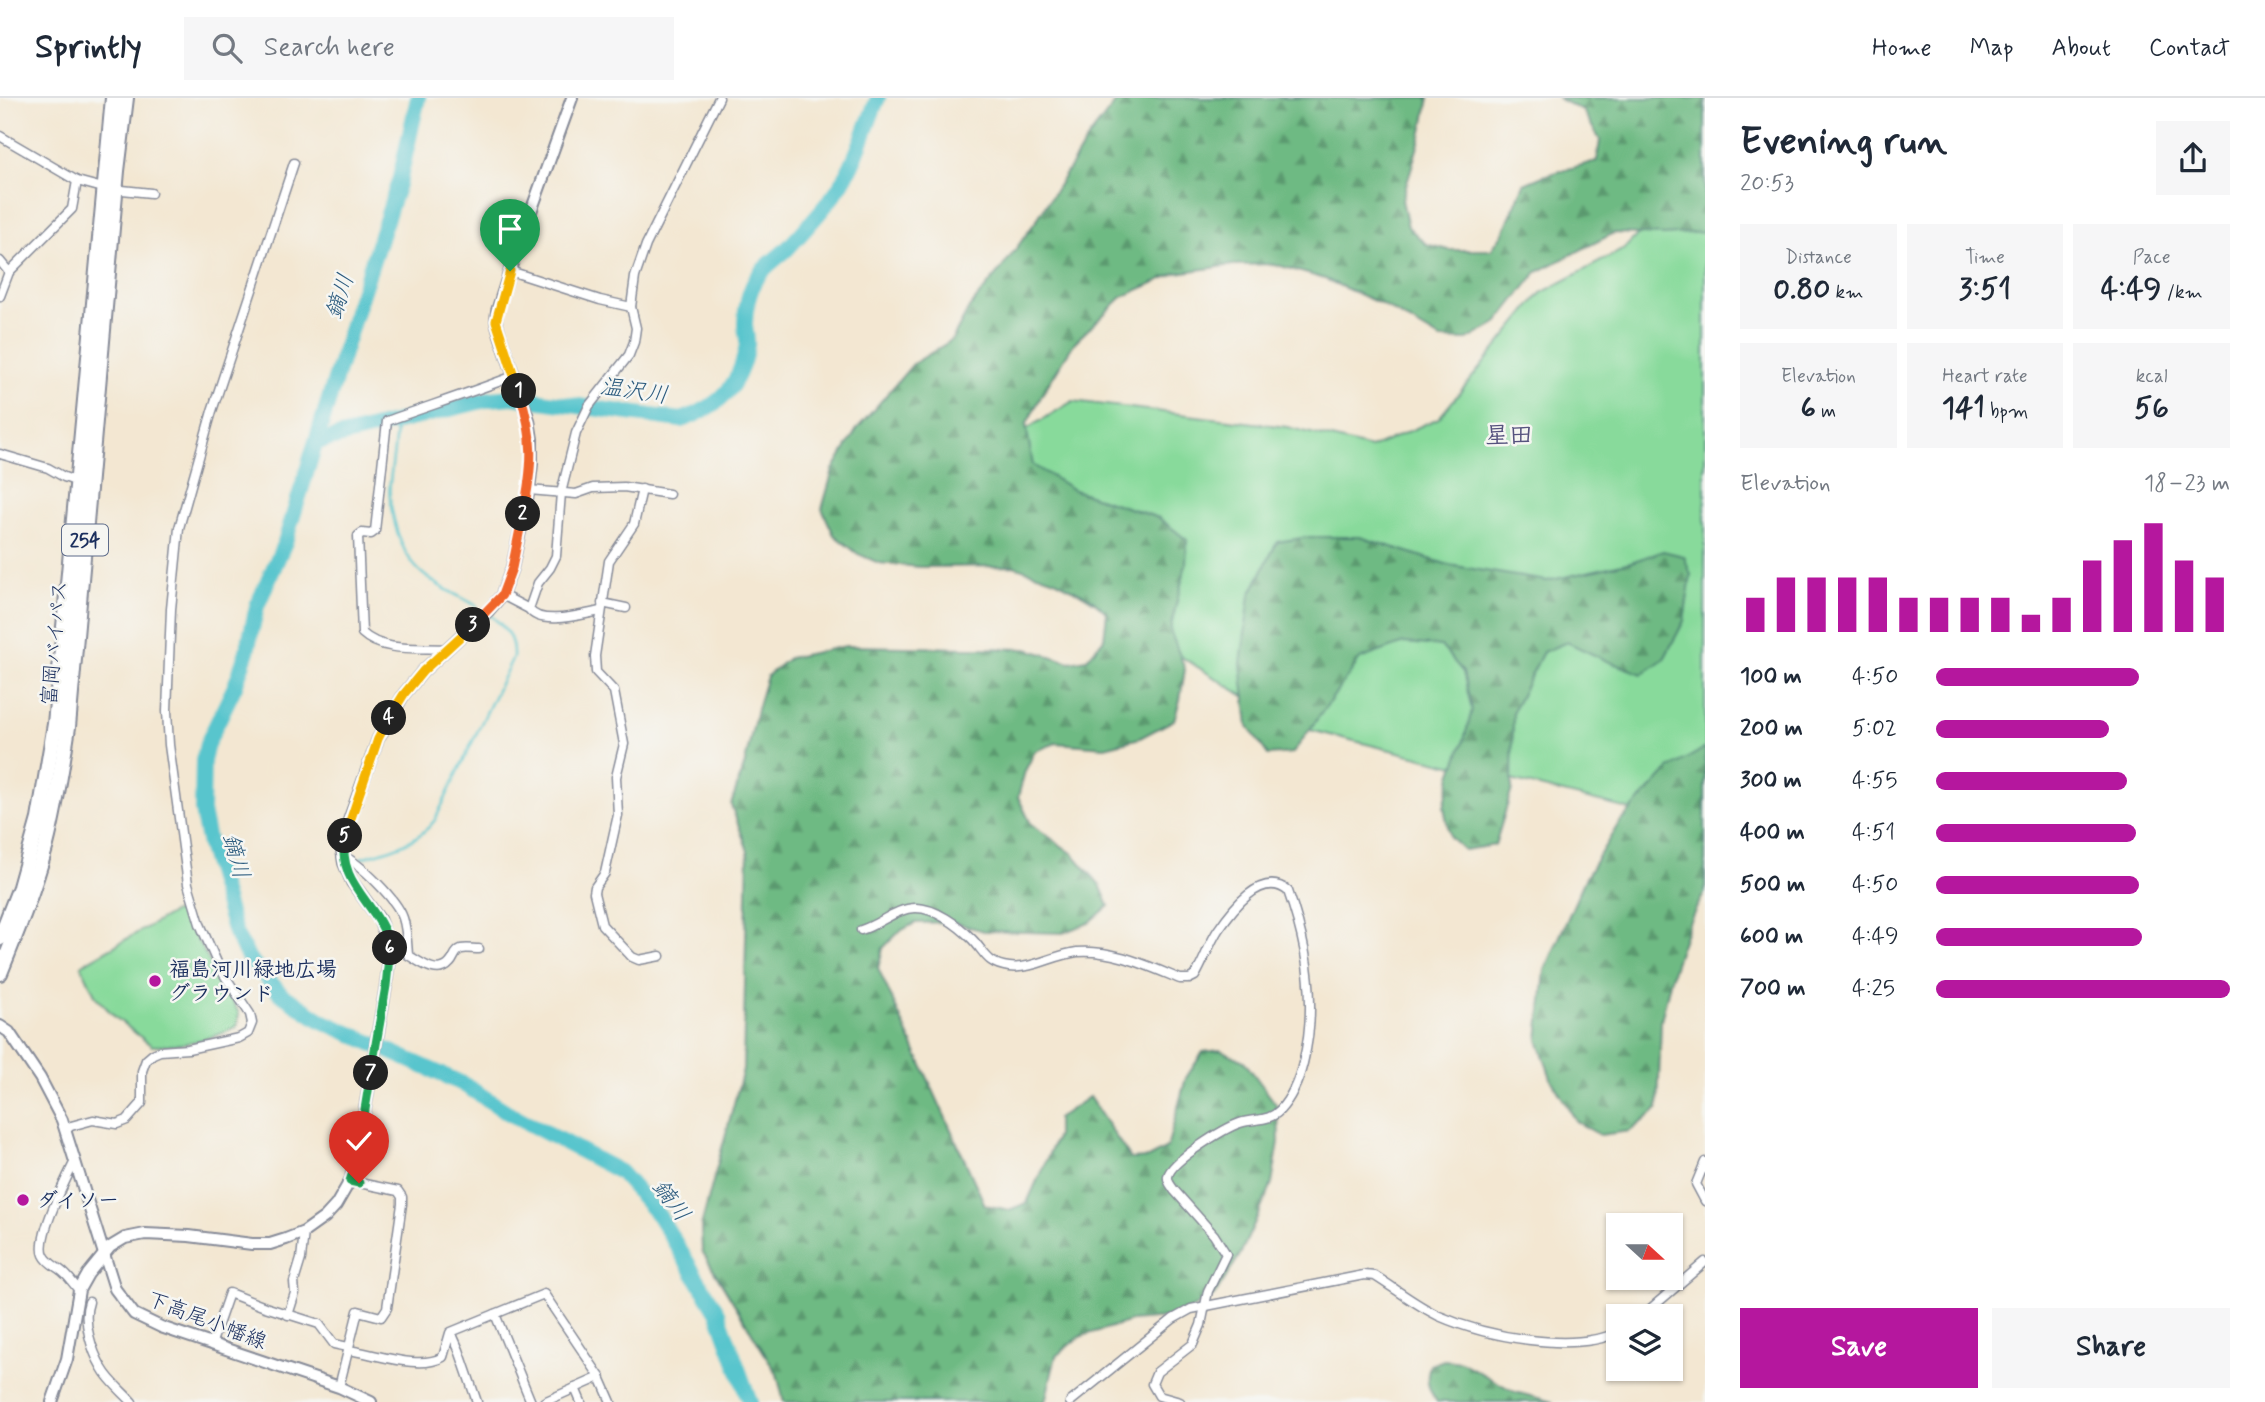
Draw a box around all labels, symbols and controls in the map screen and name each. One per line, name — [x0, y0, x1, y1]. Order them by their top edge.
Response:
search box — [184, 17, 674, 80]
text: Sprintly — [35, 26, 142, 70]
icon: search — [208, 29, 246, 67]
text: Search here — [264, 31, 395, 65]
text: Home — [1872, 33, 1932, 64]
text: Map — [1970, 33, 2014, 64]
text: About — [2052, 33, 2111, 64]
text: Contact — [2149, 33, 2230, 64]
text: Evening run — [1740, 118, 1947, 167]
button: share — [2156, 121, 2230, 195]
text: 20:53 — [1740, 169, 1794, 199]
pin — [480, 199, 540, 271]
icon: arrive — [491, 210, 529, 248]
text: Distance — [1785, 245, 1852, 270]
text: Time — [1965, 245, 2005, 270]
text: Pace — [2133, 245, 2171, 270]
water label: 鏑川 — [320, 270, 362, 323]
text: 0.80 — [1773, 270, 1830, 309]
text: 3:51 — [1959, 270, 2011, 309]
text: 4:49 — [2101, 270, 2162, 309]
text: km — [1830, 280, 1863, 305]
text: /km — [2162, 280, 2203, 305]
text: Elevation — [1781, 364, 1856, 389]
text: Heart rate — [1942, 364, 2028, 389]
text: kcal — [2136, 364, 2168, 389]
water label: 温沢川 — [597, 372, 670, 412]
pin: 1 — [502, 374, 536, 408]
text: 1 — [514, 378, 523, 403]
text: 6 — [1801, 389, 1816, 428]
text: 141 — [1942, 389, 1985, 428]
text: 56 — [2134, 389, 2169, 428]
text: m — [1816, 399, 1836, 424]
text: bpm — [1985, 399, 2028, 424]
district label: 星田 — [1485, 421, 1533, 452]
text: Elevation — [1740, 469, 1831, 499]
text: 18–23 m — [2144, 469, 2230, 499]
pin: 2 — [505, 496, 540, 532]
text: 2 — [518, 501, 527, 526]
road number: 254 — [62, 524, 108, 556]
street label: 富岡バイパス — [36, 579, 74, 707]
pin: 3 — [456, 608, 490, 642]
text: 3 — [468, 612, 477, 637]
text: 100 m — [1740, 662, 1802, 692]
text: 4:50 — [1852, 662, 1898, 692]
pin: 4 — [372, 700, 406, 736]
text: 4 — [383, 705, 394, 730]
text: 200 m — [1740, 714, 1803, 744]
text: 5:02 — [1852, 714, 1897, 744]
text: 300 m — [1740, 766, 1802, 796]
text: 4:55 — [1852, 766, 1898, 796]
pin: 5 — [328, 818, 362, 854]
text: 400 m — [1740, 818, 1805, 848]
text: 4:51 — [1852, 818, 1895, 848]
text: 5 — [339, 823, 350, 848]
water label: 鏑川 — [215, 830, 256, 883]
text: 500 m — [1740, 870, 1805, 900]
text: 4:50 — [1852, 870, 1898, 900]
text: 600 m — [1740, 922, 1803, 952]
text: 4:49 — [1852, 922, 1899, 952]
pin: 6 — [372, 930, 408, 966]
text: 6 — [385, 935, 394, 960]
place label: 福島河川緑地広場 グラウンド — [169, 956, 337, 1008]
marker: 福島河川緑地広場 グラウンド — [147, 973, 163, 989]
text: 700 m — [1740, 974, 1805, 1004]
text: 4:25 — [1852, 974, 1895, 1004]
pin: 7 — [354, 1056, 388, 1090]
text: 7 — [365, 1060, 376, 1085]
pin — [329, 1111, 389, 1183]
icon: check — [340, 1122, 378, 1160]
water label: 鏑川 — [645, 1174, 696, 1229]
place label: ダイソー — [37, 1187, 119, 1215]
marker: ダイソー — [15, 1192, 31, 1208]
north arrow — [1606, 1213, 1684, 1290]
map controls — [1606, 1213, 1683, 1381]
street label: 下高尾小幡線 — [143, 1285, 270, 1357]
button: layers — [1606, 1304, 1683, 1381]
button: Save — [1740, 1308, 1978, 1388]
button: Share — [1992, 1308, 2230, 1388]

